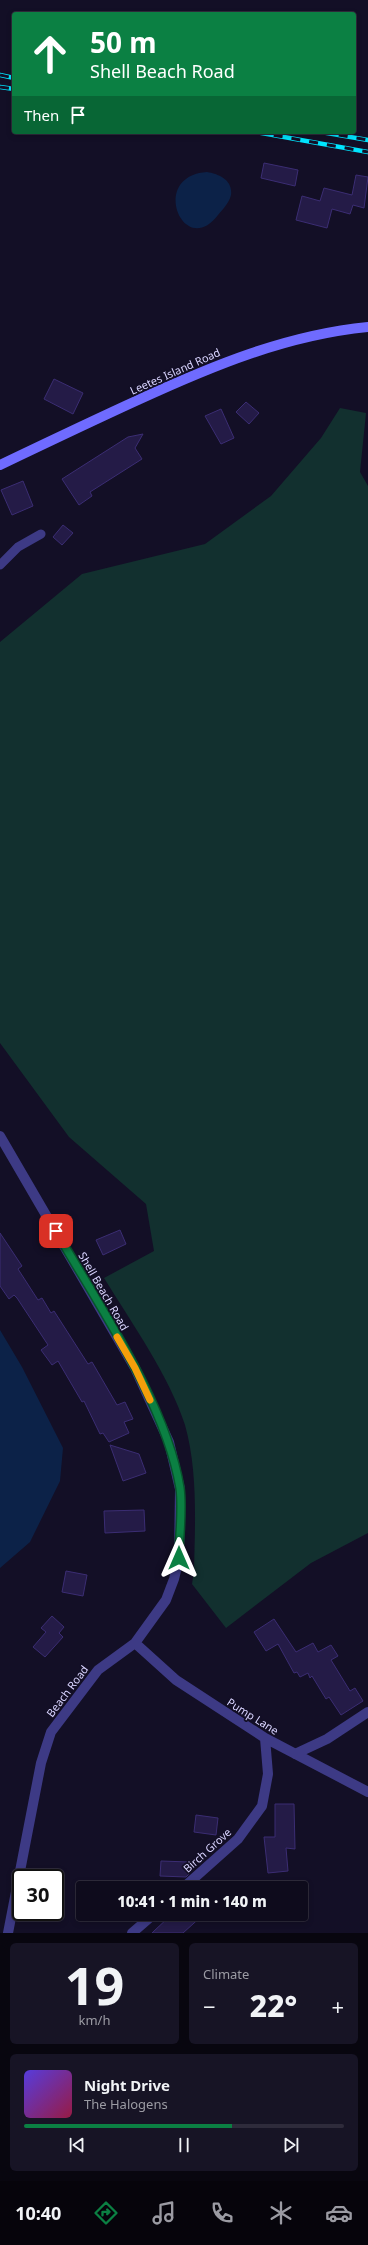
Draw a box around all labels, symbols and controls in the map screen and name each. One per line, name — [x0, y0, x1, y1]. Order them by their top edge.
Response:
text: 50 m — [90, 23, 157, 61]
icon: ahead — [24, 28, 76, 80]
text: Shell Beach Road — [90, 59, 235, 83]
icon: arrive — [67, 104, 89, 126]
text: Then — [24, 105, 59, 125]
street label: Leetes Island Road — [127, 344, 223, 398]
pin — [39, 1214, 73, 1248]
icon: arrive — [45, 1220, 67, 1242]
street label: Shell Beach Road — [75, 1249, 133, 1333]
position arrow — [158, 1537, 200, 1579]
street label: Beach Road — [43, 1662, 91, 1720]
street label: Pump Lane — [224, 1694, 282, 1738]
street label: Birch Grove — [180, 1824, 234, 1876]
speed limit sign: 30 — [12, 1869, 64, 1921]
text: 10:41 · 1 min · 140 m — [117, 1891, 267, 1911]
text: 19 — [65, 1949, 124, 2020]
text: Climate — [203, 1965, 249, 1983]
text: 22° — [250, 1985, 297, 2026]
text: − — [203, 1991, 216, 2021]
text: + — [331, 1991, 344, 2021]
text: km/h — [79, 2011, 110, 2029]
text: Night Drive — [84, 2075, 170, 2095]
text: The Halogens — [84, 2095, 168, 2113]
icon: previous — [66, 2134, 88, 2156]
icon: pause — [173, 2134, 195, 2156]
icon: next — [280, 2134, 302, 2156]
icon: directions — [92, 2199, 120, 2227]
icon: music — [150, 2199, 178, 2227]
icon: phone — [208, 2199, 236, 2227]
icon: climate — [267, 2199, 295, 2227]
icon: car — [325, 2199, 353, 2227]
text: 10:40 — [15, 2201, 61, 2225]

